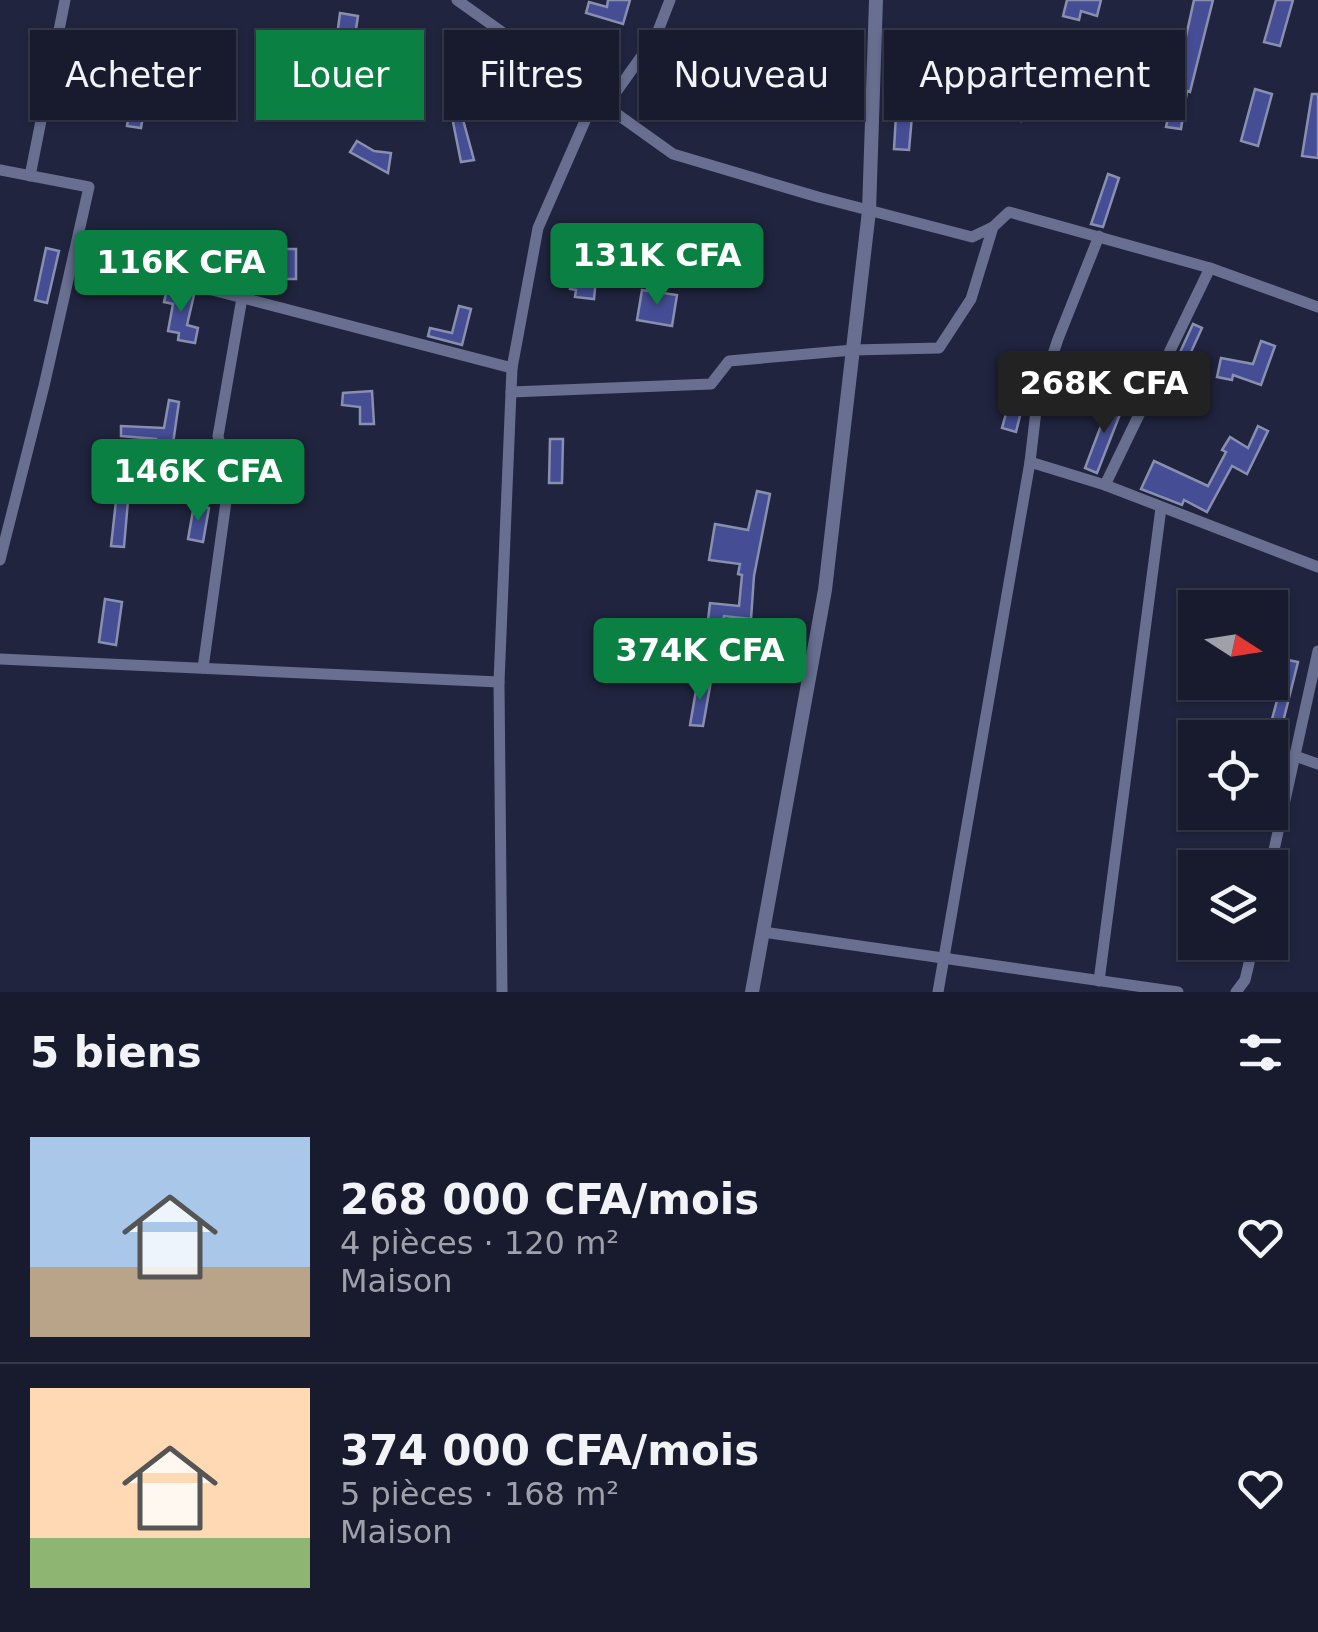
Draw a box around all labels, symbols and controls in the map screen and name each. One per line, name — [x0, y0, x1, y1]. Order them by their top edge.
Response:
chip: Acheter — [30, 30, 236, 120]
chip: Louer — [256, 30, 424, 120]
chip: Filtres — [444, 30, 619, 120]
chip: Nouveau — [639, 30, 864, 120]
chip: Appartement — [884, 30, 1185, 120]
pin: 131K CFA — [554, 223, 760, 308]
pin: 116K CFA — [78, 230, 284, 315]
text: 131K CFA — [572, 236, 742, 274]
text: 116K CFA — [96, 243, 266, 281]
pin: 268K CFA — [1001, 351, 1207, 436]
text: 268K CFA — [1019, 364, 1189, 402]
pin: 146K CFA — [95, 439, 301, 524]
text: 146K CFA — [113, 452, 283, 490]
north arrow — [1178, 590, 1288, 700]
map controls — [1178, 590, 1288, 960]
pin: 374K CFA — [597, 618, 803, 703]
text: 374K CFA — [615, 631, 785, 669]
button: locate — [1178, 720, 1288, 830]
button: layers — [1178, 850, 1288, 960]
icon: filters — [1233, 1025, 1288, 1080]
text: 5 biens — [30, 1028, 202, 1077]
text: 268 000 CFA/mois — [340, 1175, 759, 1224]
icon: home — [110, 1177, 230, 1297]
icon: heart — [1233, 1210, 1288, 1265]
text: 4 pièces · 120 m² — [340, 1224, 619, 1262]
text: Maison — [340, 1262, 453, 1300]
text: 374 000 CFA/mois — [340, 1426, 759, 1475]
icon: home — [110, 1428, 230, 1548]
icon: heart — [1233, 1461, 1288, 1516]
text: 5 pièces · 168 m² — [340, 1475, 619, 1513]
text: Maison — [340, 1513, 453, 1551]

